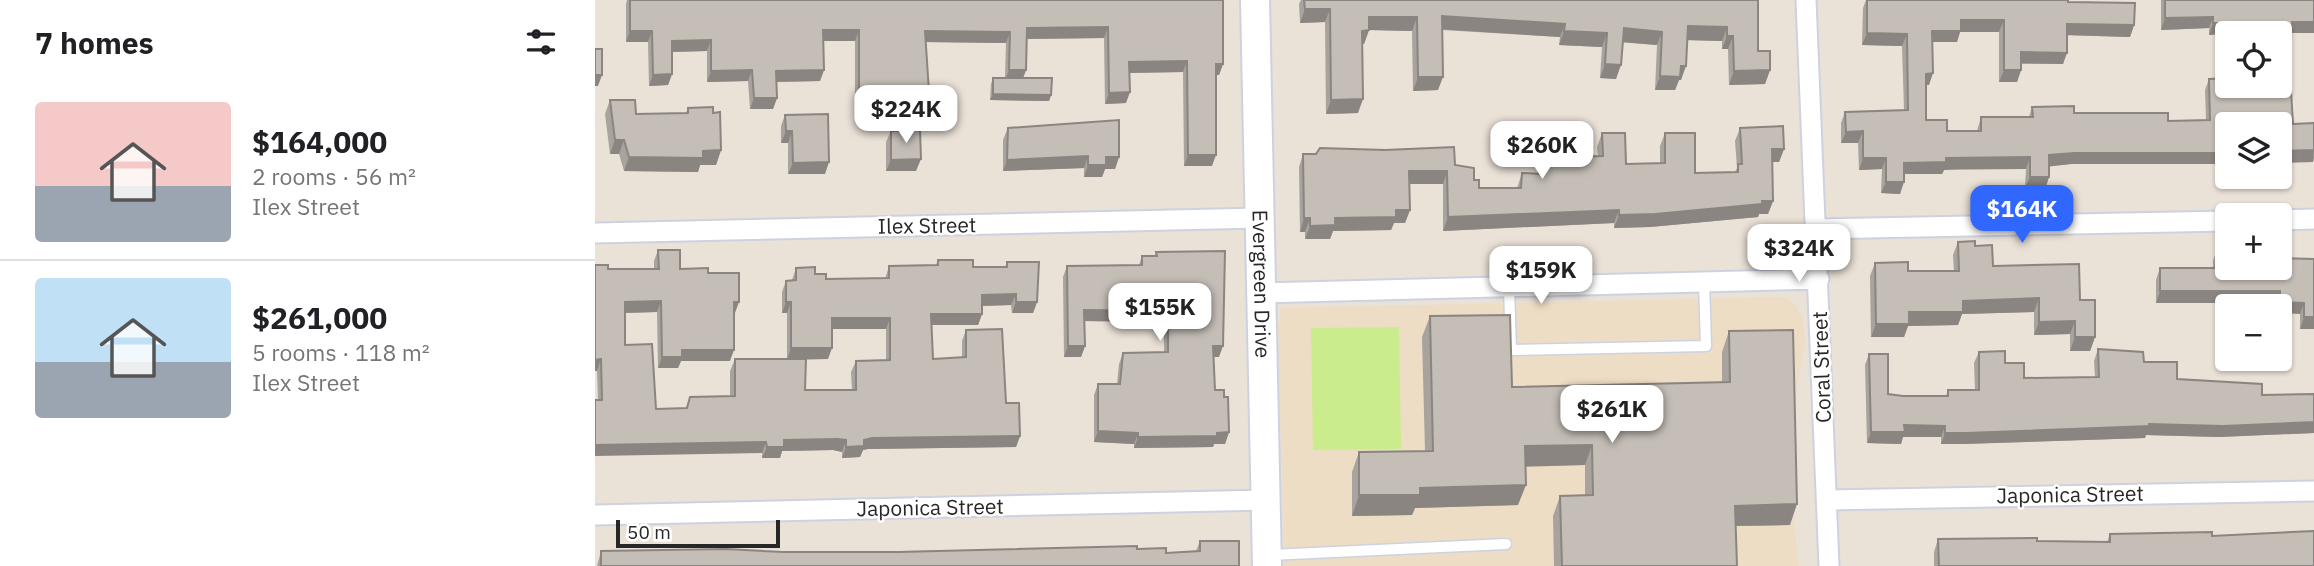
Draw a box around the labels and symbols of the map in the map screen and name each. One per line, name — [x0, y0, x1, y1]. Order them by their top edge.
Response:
pin: $224K — [857, 86, 955, 145]
pin: $260K — [1493, 122, 1591, 181]
pin: $164K — [1973, 186, 2071, 245]
street label: Evergreen Drive — [1246, 209, 1278, 359]
street label: Ilex Street — [877, 210, 977, 240]
pin: $324K — [1750, 224, 1848, 284]
pin: $159K — [1492, 246, 1590, 306]
pin: $155K — [1111, 284, 1209, 343]
street label: Coral Street — [1805, 311, 1837, 423]
pin: $261K — [1563, 386, 1661, 445]
street label: Japonica Street — [1996, 479, 2144, 509]
street label: Japonica Street — [856, 492, 1004, 522]
scale bar — [616, 517, 781, 549]

